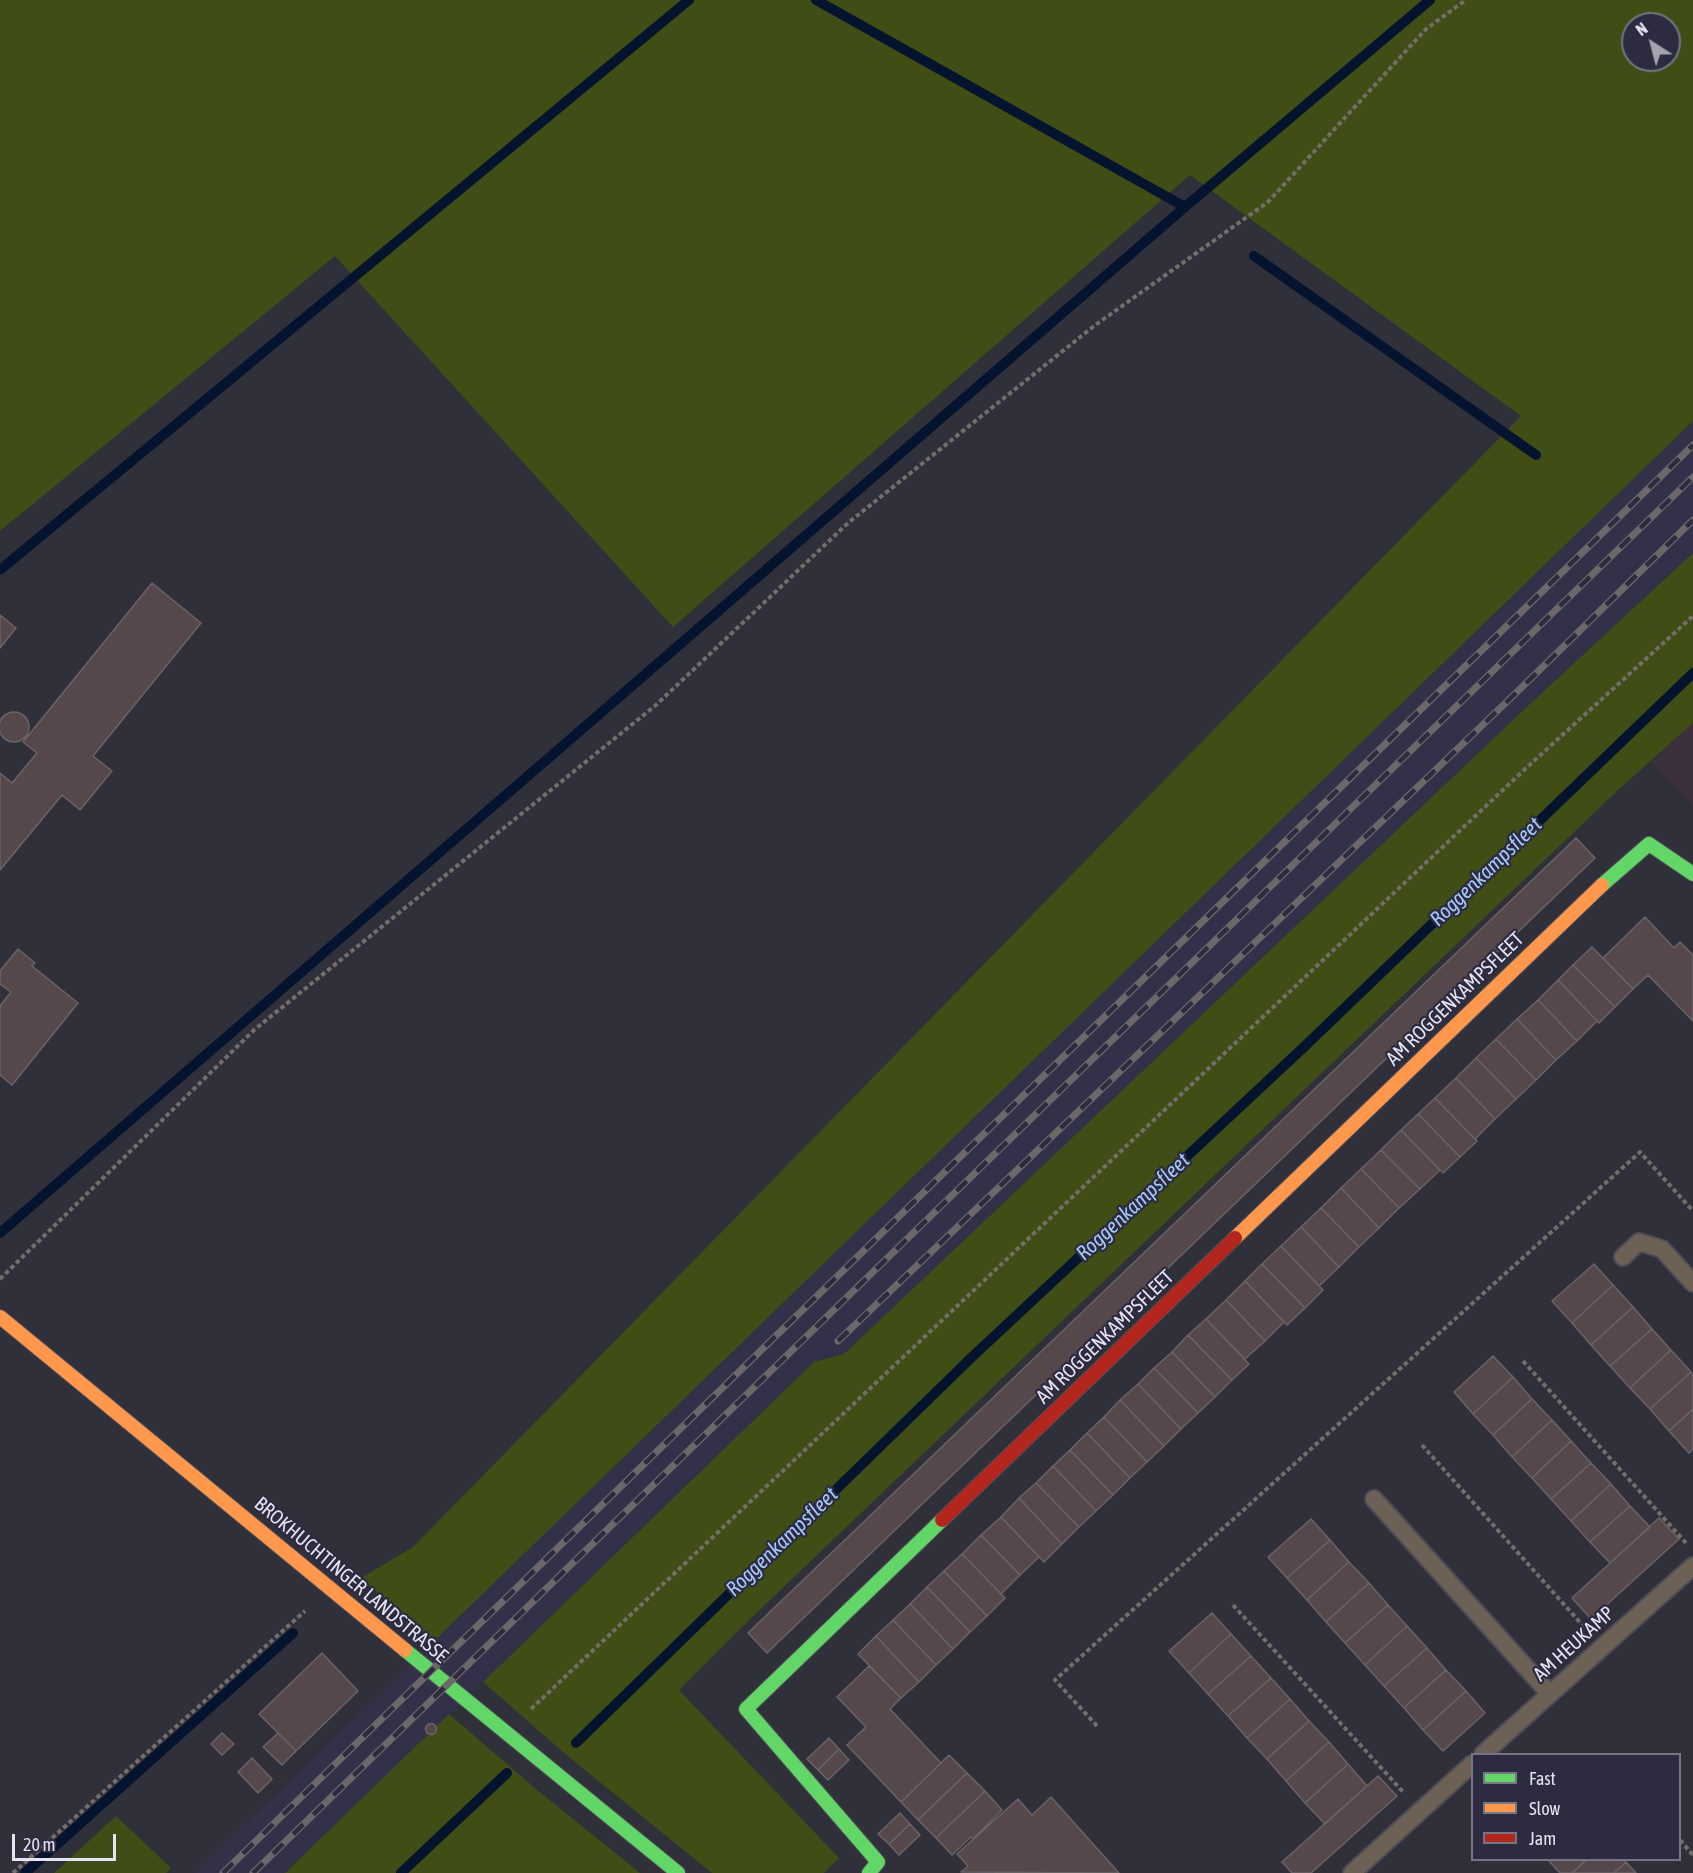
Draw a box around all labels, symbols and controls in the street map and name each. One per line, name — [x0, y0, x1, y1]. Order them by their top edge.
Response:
north arrow — [1621, 12, 1681, 72]
text: N — [1632, 19, 1651, 39]
water label: Roggenkampsfleet — [1425, 812, 1547, 932]
street label: AM ROGGENKAMPSFLEET — [1381, 927, 1529, 1071]
water label: Roggenkampsfleet — [1071, 1148, 1195, 1266]
street label: AM ROGGENKAMPSFLEET — [1031, 1265, 1179, 1409]
water label: Roggenkampsfleet — [721, 1482, 843, 1602]
street label: BROKHUCHTINGER LANDSTRASSE — [249, 1492, 453, 1668]
street label: AM HEUKAMP — [1529, 1601, 1619, 1687]
legend — [1471, 1753, 1681, 1861]
text: Fast — [1529, 1768, 1556, 1789]
text: Slow — [1529, 1798, 1560, 1819]
scale bar — [15, 1822, 118, 1860]
text: Jam — [1529, 1828, 1556, 1849]
text: 20 m — [23, 1834, 55, 1855]

